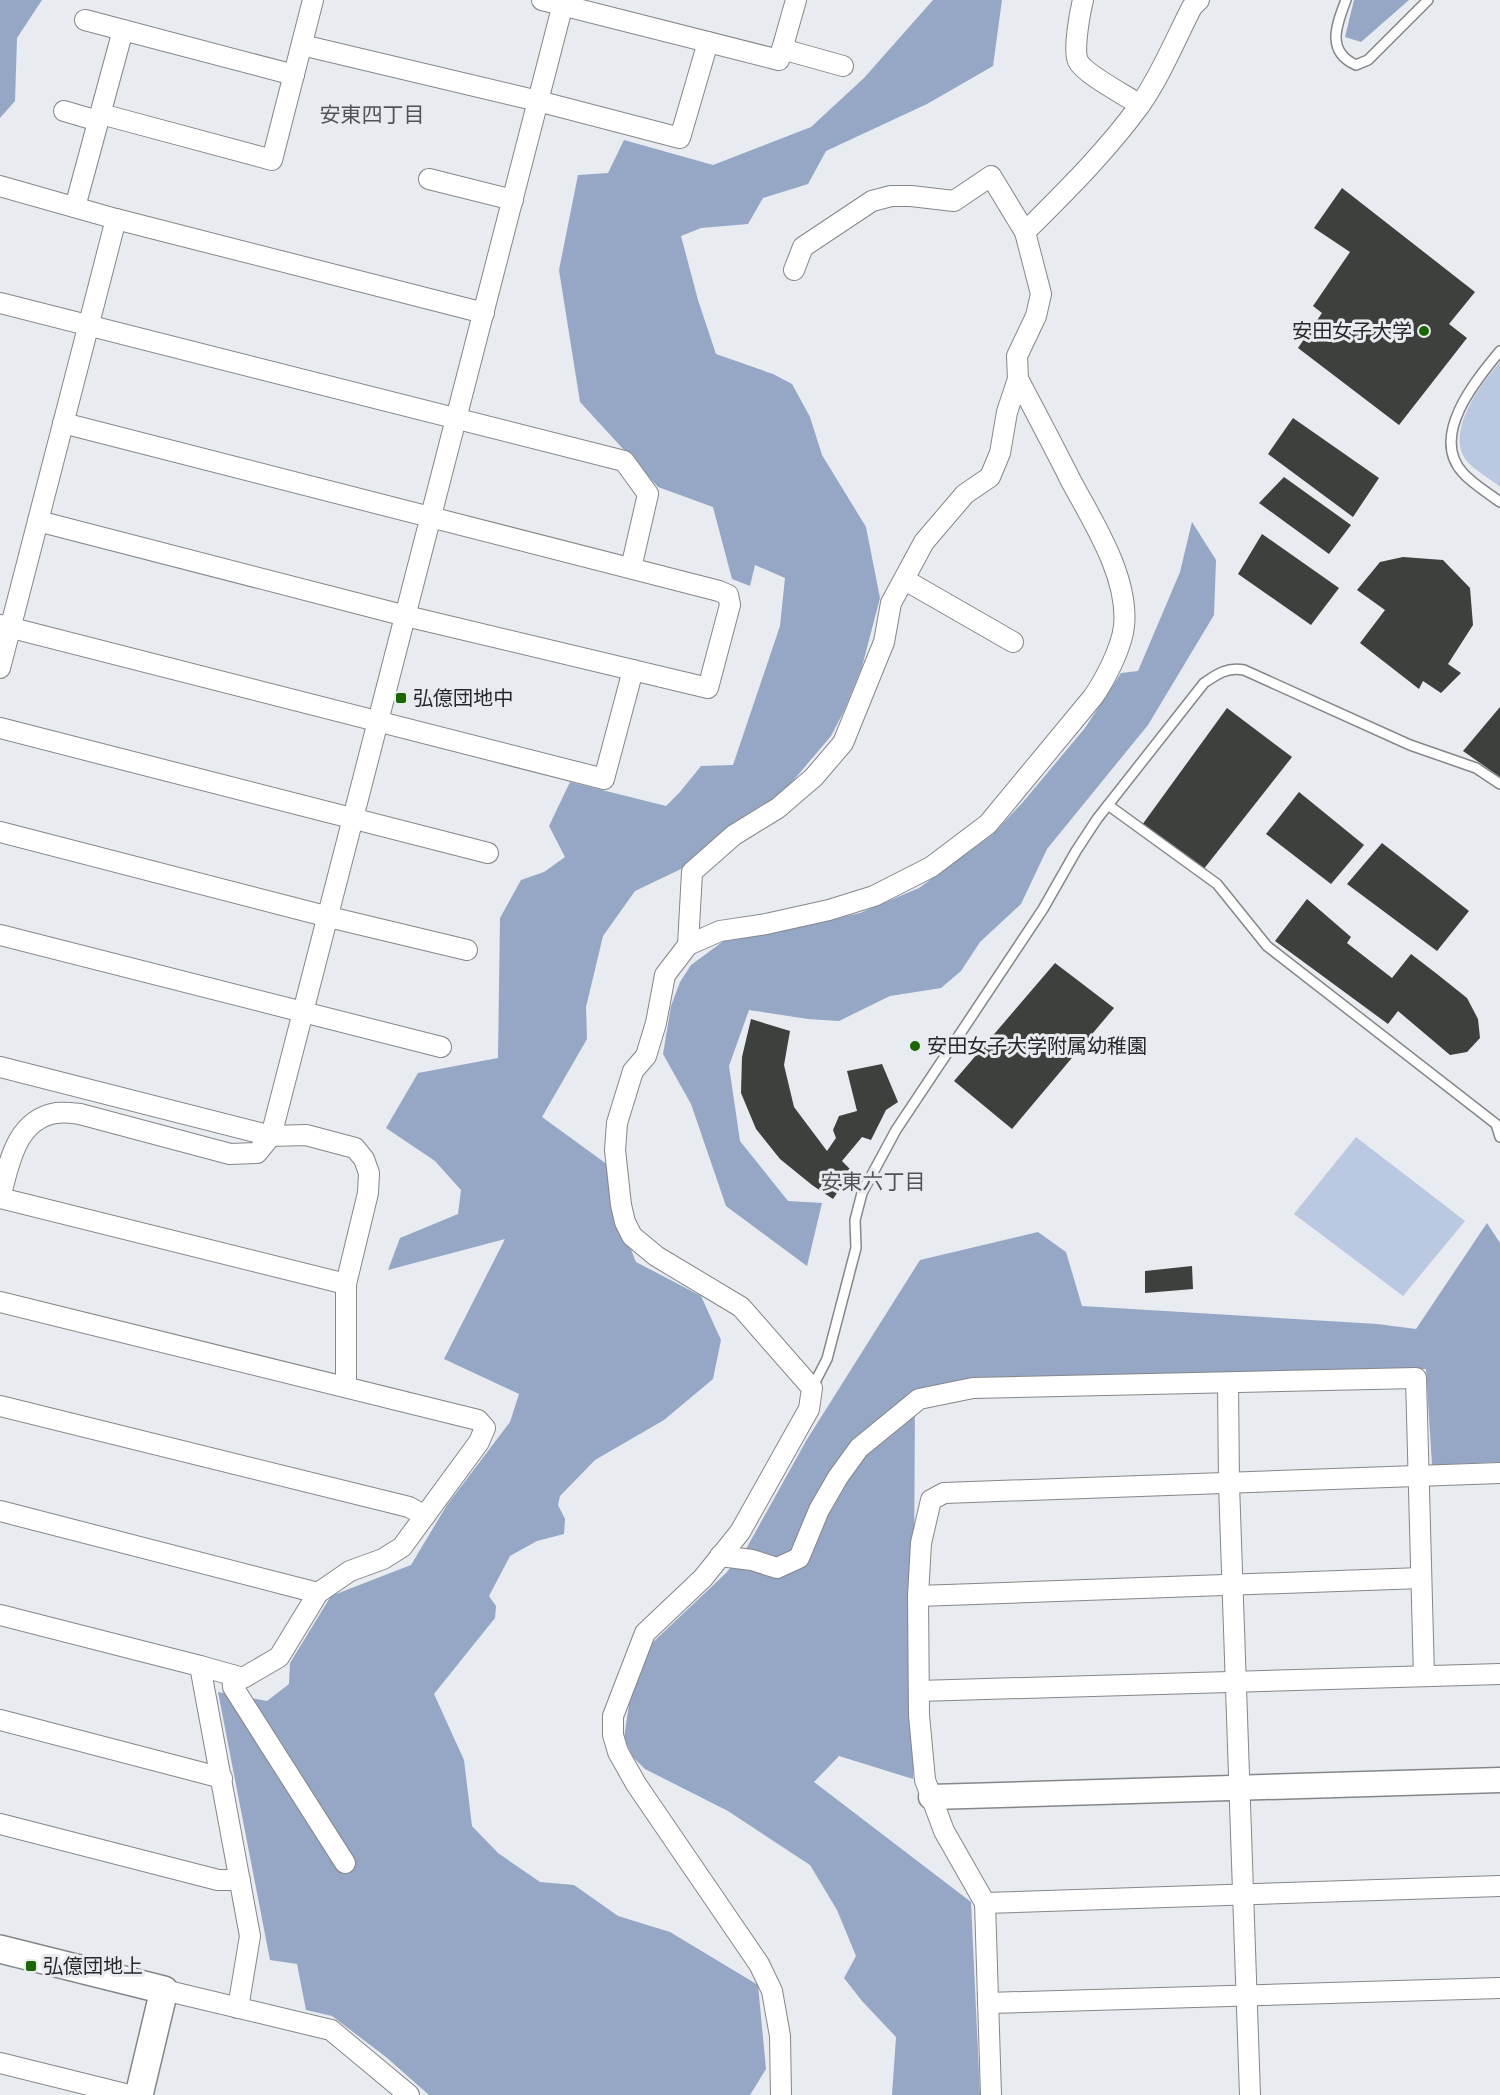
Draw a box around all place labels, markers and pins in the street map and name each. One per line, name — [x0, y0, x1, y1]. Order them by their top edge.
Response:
place label: 安田女子大学 — [1292, 319, 1412, 343]
marker: 安田女子大学 — [1417, 324, 1431, 338]
place label: 弘億団地中 — [413, 686, 513, 710]
marker: 弘億団地中 — [394, 691, 408, 705]
place label: 安田女子大学附属幼稚園 — [927, 1034, 1147, 1058]
marker: 安田女子大学附属幼稚園 — [908, 1039, 922, 1053]
place label: 弘億団地上 — [43, 1954, 143, 1978]
marker: 弘億団地上 — [24, 1959, 38, 1973]

